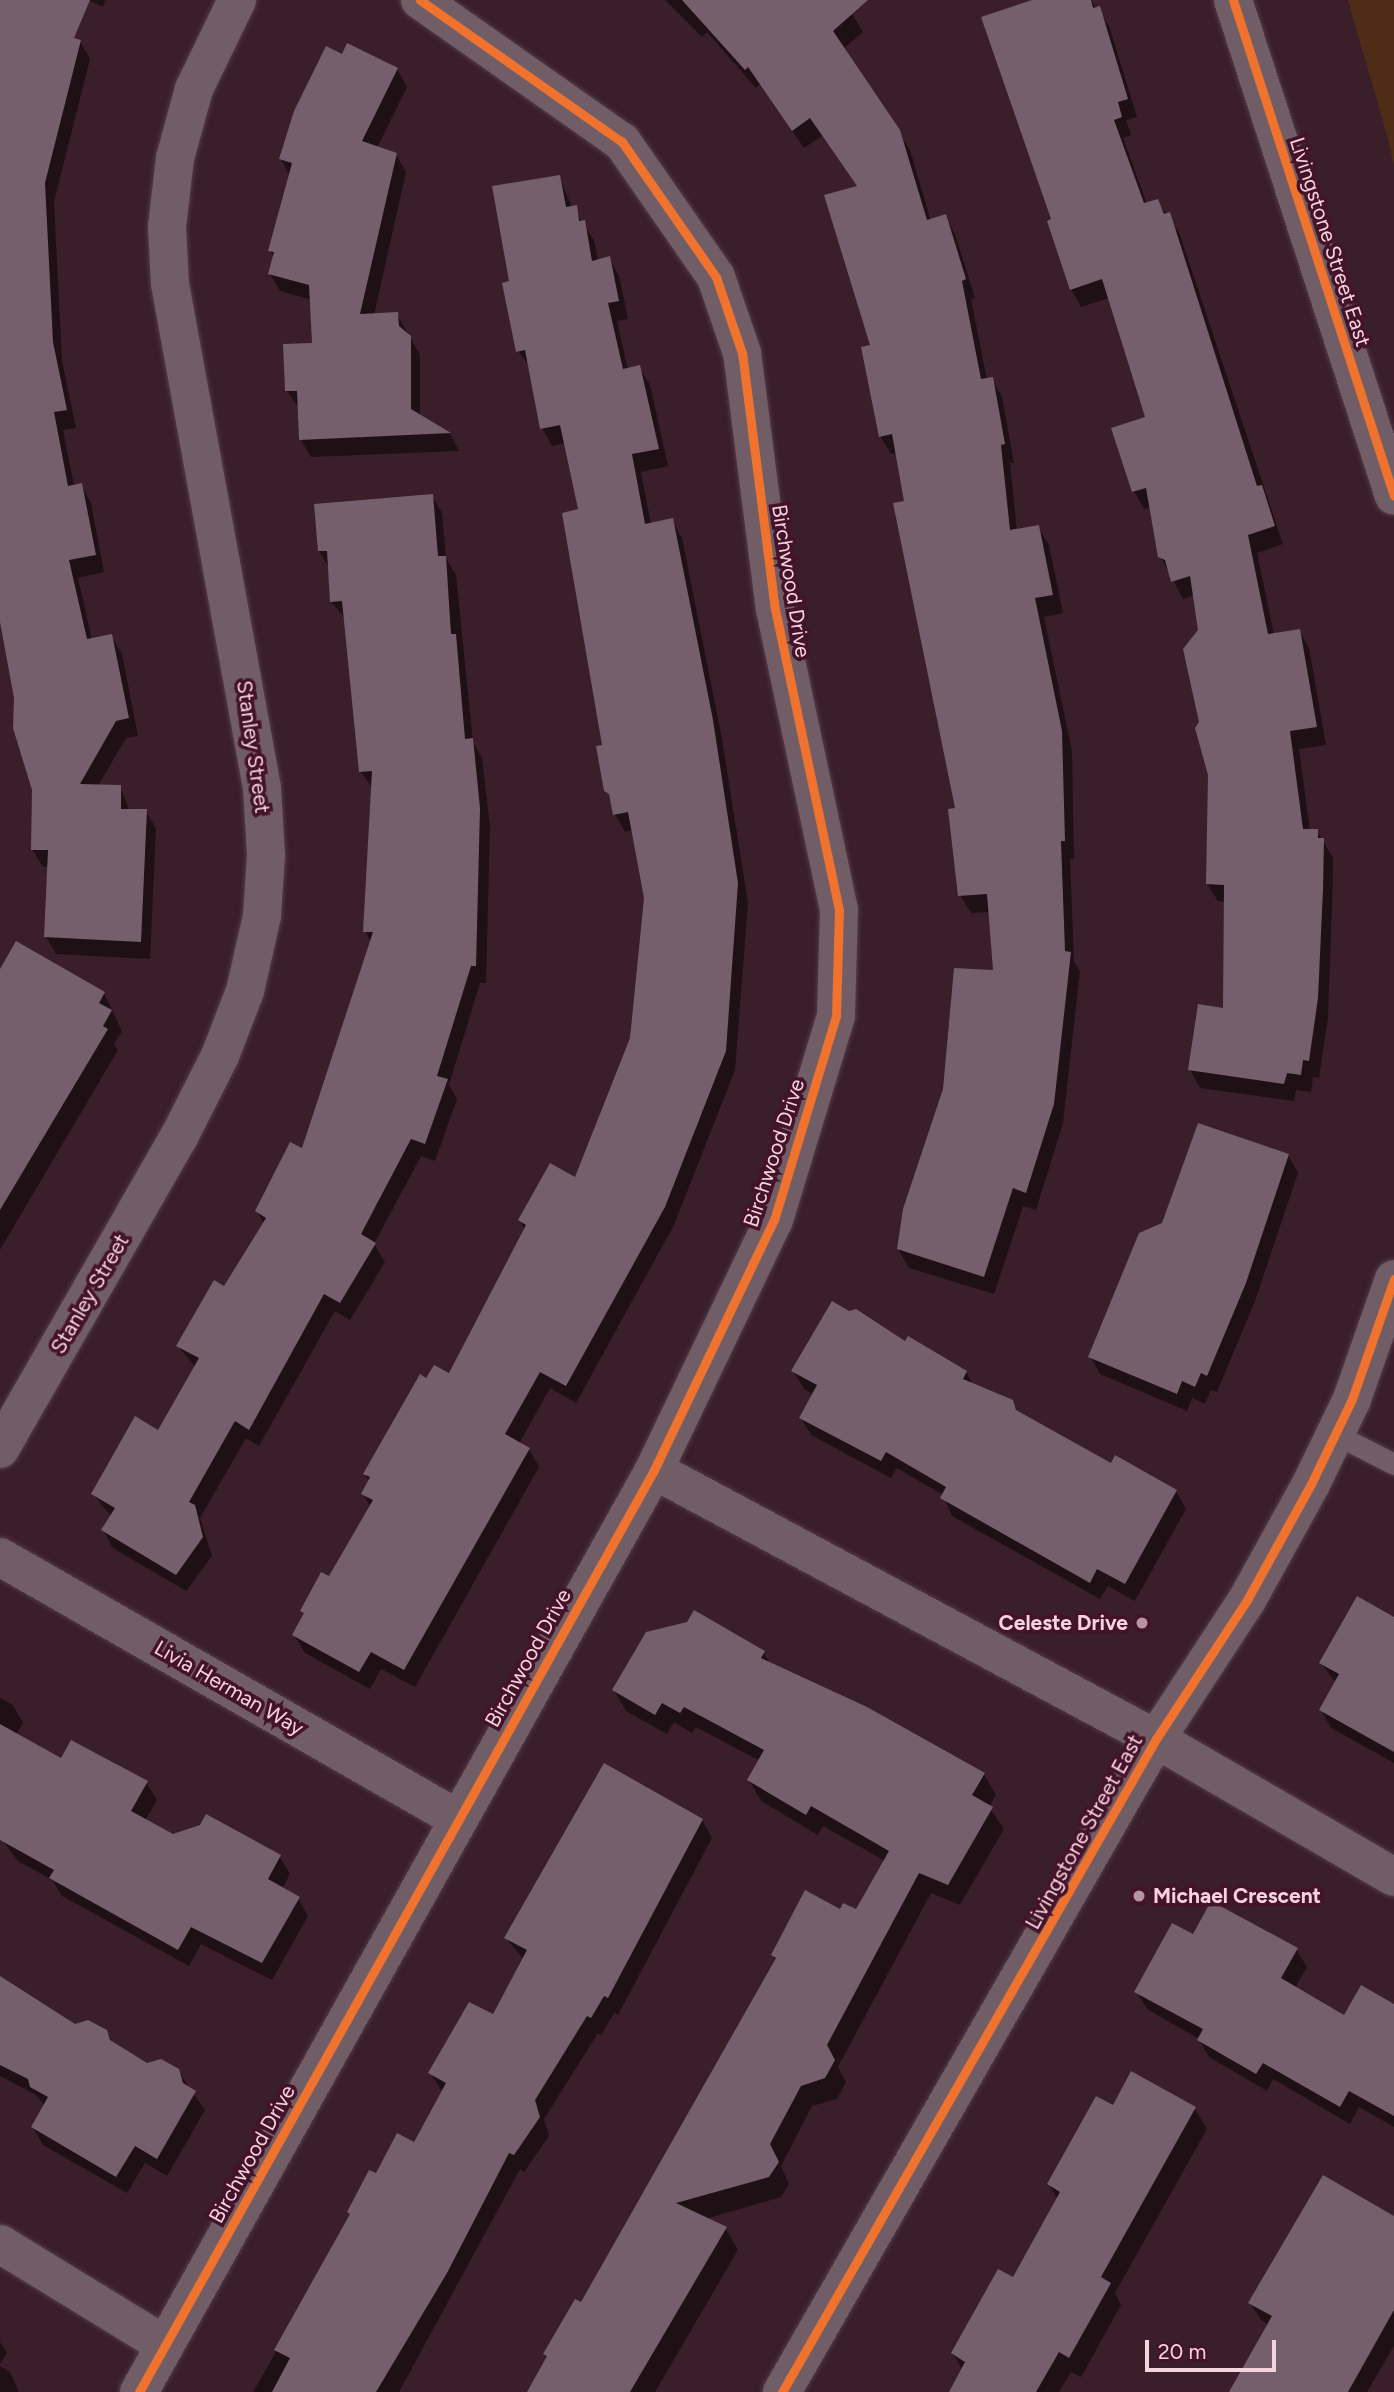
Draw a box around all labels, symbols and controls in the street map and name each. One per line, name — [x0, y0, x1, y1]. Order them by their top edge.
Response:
street label: Livingstone Street East — [1284, 134, 1376, 350]
street label: Birchwood Drive — [766, 503, 816, 659]
street label: Stanley Street — [231, 679, 275, 815]
street label: Birchwood Drive — [738, 1076, 810, 1230]
street label: Stanley Street — [46, 1230, 134, 1358]
street label: Birchwood Drive — [480, 1584, 576, 1732]
place label: Celeste Drive — [999, 1610, 1128, 1636]
marker: Celeste Drive — [1134, 1615, 1150, 1631]
street label: Livia Herman Way — [150, 1635, 308, 1741]
street label: Livingstone Street East — [1020, 1730, 1148, 1934]
place label: Michael Crescent — [1153, 1883, 1321, 1909]
marker: Michael Crescent — [1131, 1888, 1147, 1904]
street label: Birchwood Drive — [204, 2080, 300, 2228]
scale bar — [1149, 2326, 1280, 2370]
text: 20 m — [1158, 2339, 1206, 2364]

